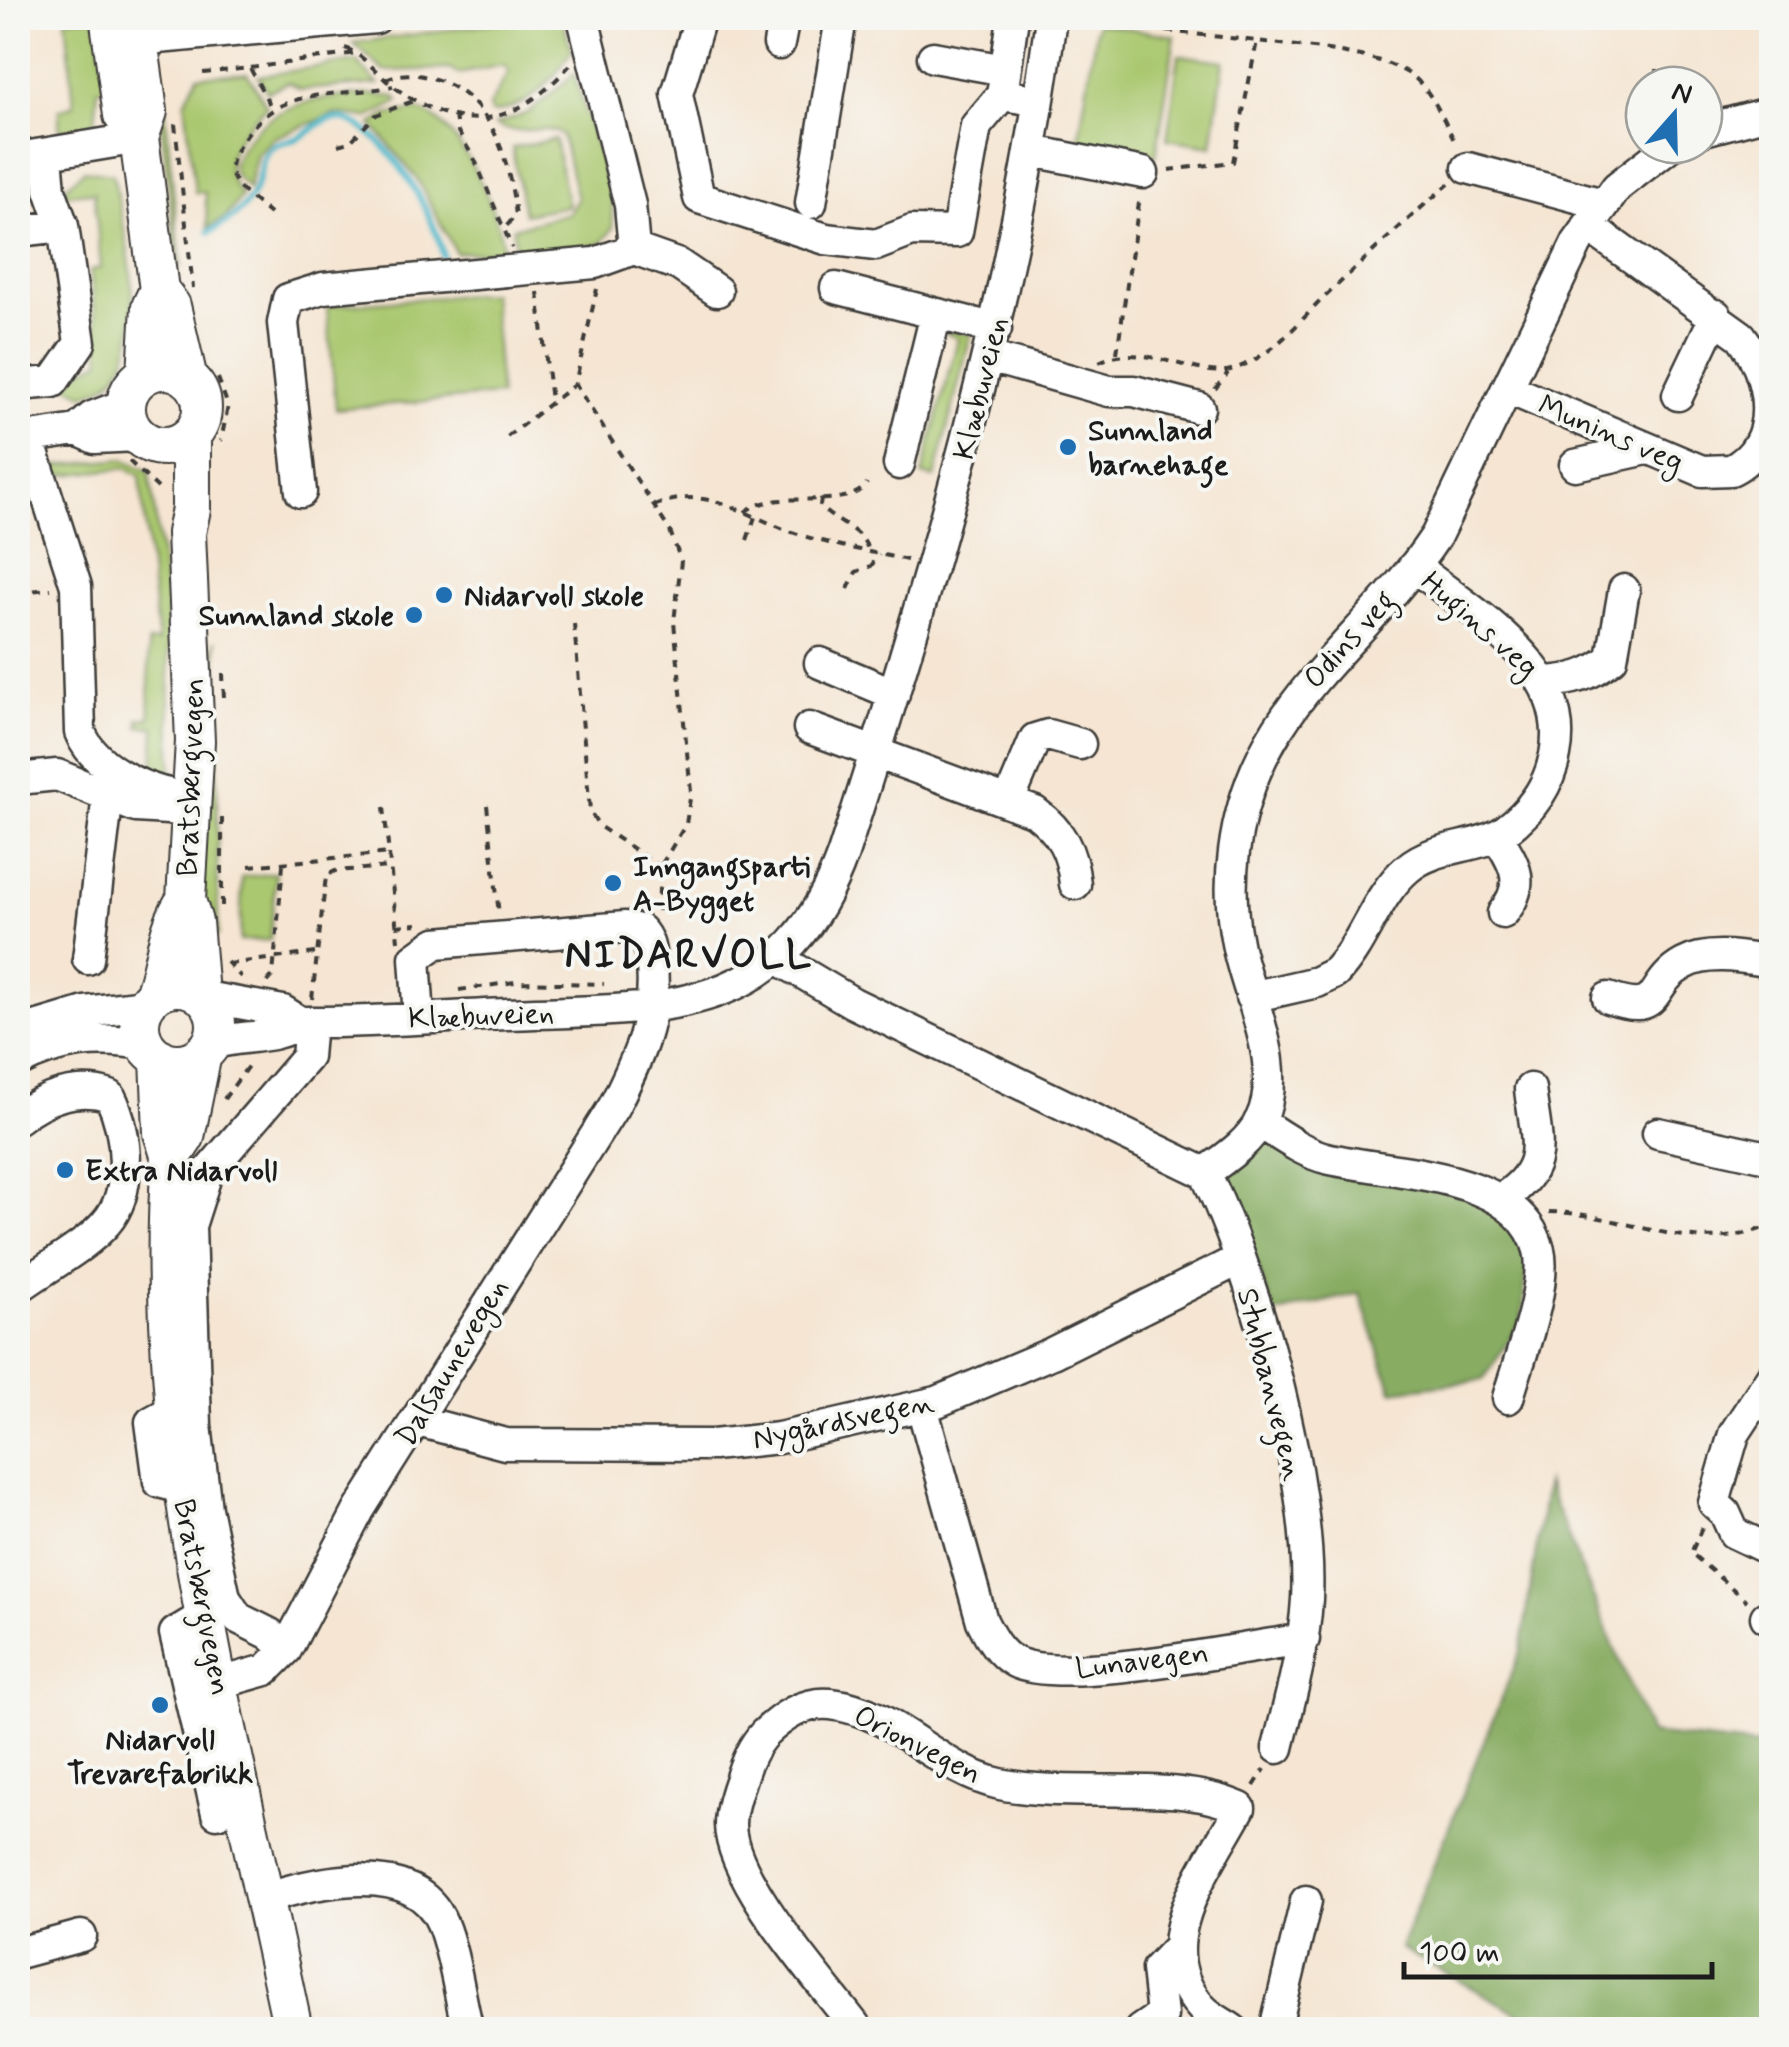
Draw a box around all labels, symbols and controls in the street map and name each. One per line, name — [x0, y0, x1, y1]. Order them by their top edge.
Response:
north arrow — [1624, 65, 1724, 165]
text: N — [1667, 73, 1697, 114]
street label: Klæbuveien — [945, 313, 1018, 464]
street label: Munins veg — [1531, 386, 1689, 484]
place label: Sunnland barnehage — [1088, 412, 1229, 489]
marker: Sunnland barnehage — [1057, 436, 1079, 458]
street label: Hugins veg — [1410, 563, 1546, 689]
place label: Nidarvoll skole — [464, 577, 644, 616]
street label: Odins veg — [1296, 582, 1407, 700]
marker: Nidarvoll skole — [433, 584, 455, 606]
place label: Sunnland skole — [199, 597, 394, 636]
marker: Sunnland skole — [403, 604, 425, 626]
street label: Bratsbergvegen — [169, 677, 217, 877]
place label: Inngangsparti A-Bygget — [633, 848, 810, 924]
marker: Inngangsparti A-Bygget — [602, 872, 624, 894]
district label: NIDARVOLL — [565, 930, 813, 982]
street label: Klæbuveien — [407, 994, 555, 1039]
place label: Extra Nidarvoll — [85, 1152, 277, 1191]
marker: Extra Nidarvoll — [54, 1159, 76, 1181]
street label: Dalsaunevegen — [387, 1271, 520, 1455]
street label: Stubbanvegen — [1224, 1284, 1312, 1486]
street label: Nygårdsvegen — [749, 1383, 939, 1463]
street label: Bratsbergvegen — [160, 1496, 240, 1699]
street label: Lunavegen — [1073, 1634, 1211, 1689]
marker: Nidarvoll Trevarefabrikk — [149, 1694, 171, 1716]
street label: Orionvegen — [847, 1697, 988, 1794]
place label: Nidarvoll Trevarefabrikk — [67, 1721, 253, 1794]
scale bar — [1404, 1917, 1712, 1979]
text: 100 m — [1419, 1934, 1500, 1973]

